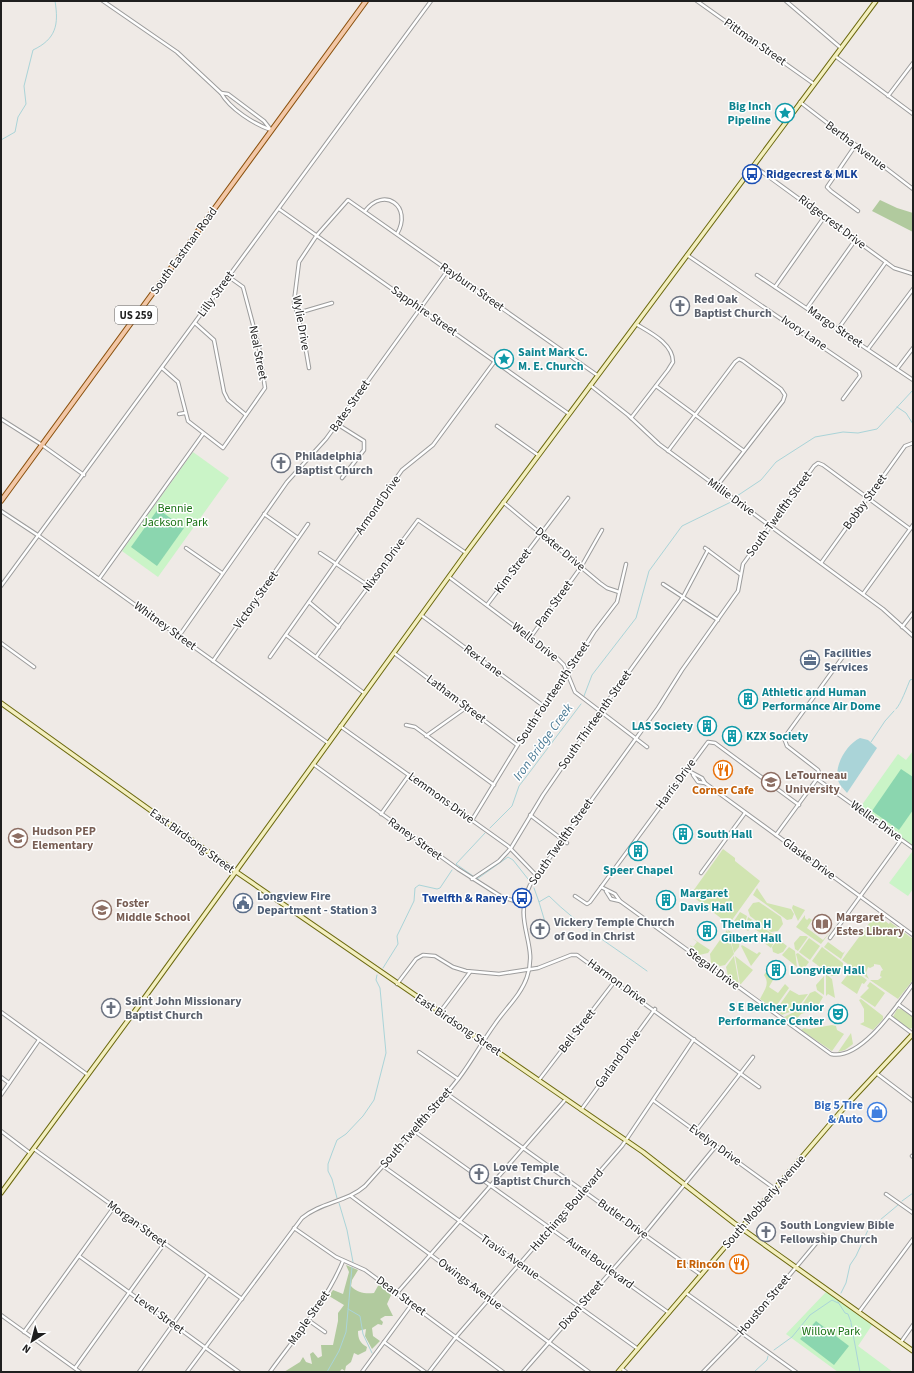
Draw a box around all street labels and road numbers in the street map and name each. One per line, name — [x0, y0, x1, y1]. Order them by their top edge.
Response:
street label: Pittman Street — [720, 14, 790, 70]
street label: Bertha Avenue — [822, 117, 890, 175]
street label: Ridgecrest Drive — [795, 191, 869, 253]
street label: South Eastman Road — [146, 204, 222, 298]
street label: Rayburn Street — [436, 259, 508, 315]
street label: Lilly Street — [194, 268, 238, 320]
street label: Sapphire Street — [387, 282, 461, 340]
street label: Wylie Drive — [288, 294, 314, 352]
street label: Margo Street — [804, 302, 866, 352]
road number: US 259 — [115, 306, 157, 324]
street label: Ivory Lane — [778, 311, 830, 355]
street label: Neal Street — [244, 324, 272, 382]
street label: Bates Street — [326, 376, 374, 436]
street label: South Twelfth Street — [742, 468, 816, 560]
street label: Bobby Street — [839, 471, 891, 533]
street label: Armond Drive — [351, 472, 405, 538]
street label: Millie Drive — [704, 474, 758, 520]
street label: Dexter Drive — [531, 523, 589, 575]
street label: Nixson Drive — [359, 535, 409, 595]
street label: Kim Street — [490, 545, 536, 597]
street label: Victory Street — [230, 568, 282, 632]
street label: Pam Street — [531, 577, 577, 631]
street label: Whitney Street — [130, 597, 200, 655]
street label: Wells Drive — [508, 618, 562, 666]
street label: South Fourteenth Street — [512, 638, 594, 748]
street label: Rex Lane — [460, 641, 506, 681]
street label: South Thirteenth Street — [554, 667, 636, 773]
street label: Latham Street — [423, 671, 489, 727]
street label: Harris Drive — [652, 755, 700, 813]
street label: Lemmons Drive — [404, 768, 478, 828]
street label: South Twelfth Street — [525, 795, 597, 889]
street label: Weller Drive — [847, 796, 905, 846]
street label: East Birdsong Street — [146, 804, 238, 878]
street label: Raney Street — [384, 813, 446, 865]
street label: Glaske Drive — [779, 834, 839, 884]
street label: Stegall Drive — [683, 944, 743, 994]
street label: Harmon Drive — [584, 955, 650, 1009]
street label: East Birdsong Street — [411, 990, 505, 1060]
street label: Bell Street — [554, 1005, 600, 1057]
street label: Garland Drive — [591, 1026, 645, 1092]
street label: South Twelfth Street — [376, 1084, 456, 1172]
street label: Evelyn Drive — [685, 1120, 745, 1170]
street label: South Mobberly Avenue — [719, 1151, 810, 1253]
street label: Hutchings Boulevard — [526, 1165, 608, 1255]
street label: Butler Drive — [594, 1195, 652, 1243]
street label: Morgan Street — [104, 1196, 170, 1252]
street label: Travis Avenue — [477, 1230, 543, 1284]
street label: Aurel Boulevard — [563, 1233, 637, 1293]
street label: Owings Avenue — [434, 1254, 506, 1314]
street label: Houston Street — [733, 1271, 795, 1339]
street label: Dean Street — [372, 1272, 430, 1320]
street label: Dixon Street — [555, 1276, 607, 1334]
street label: Maple Street — [284, 1287, 334, 1349]
street label: Level Street — [130, 1290, 188, 1338]

